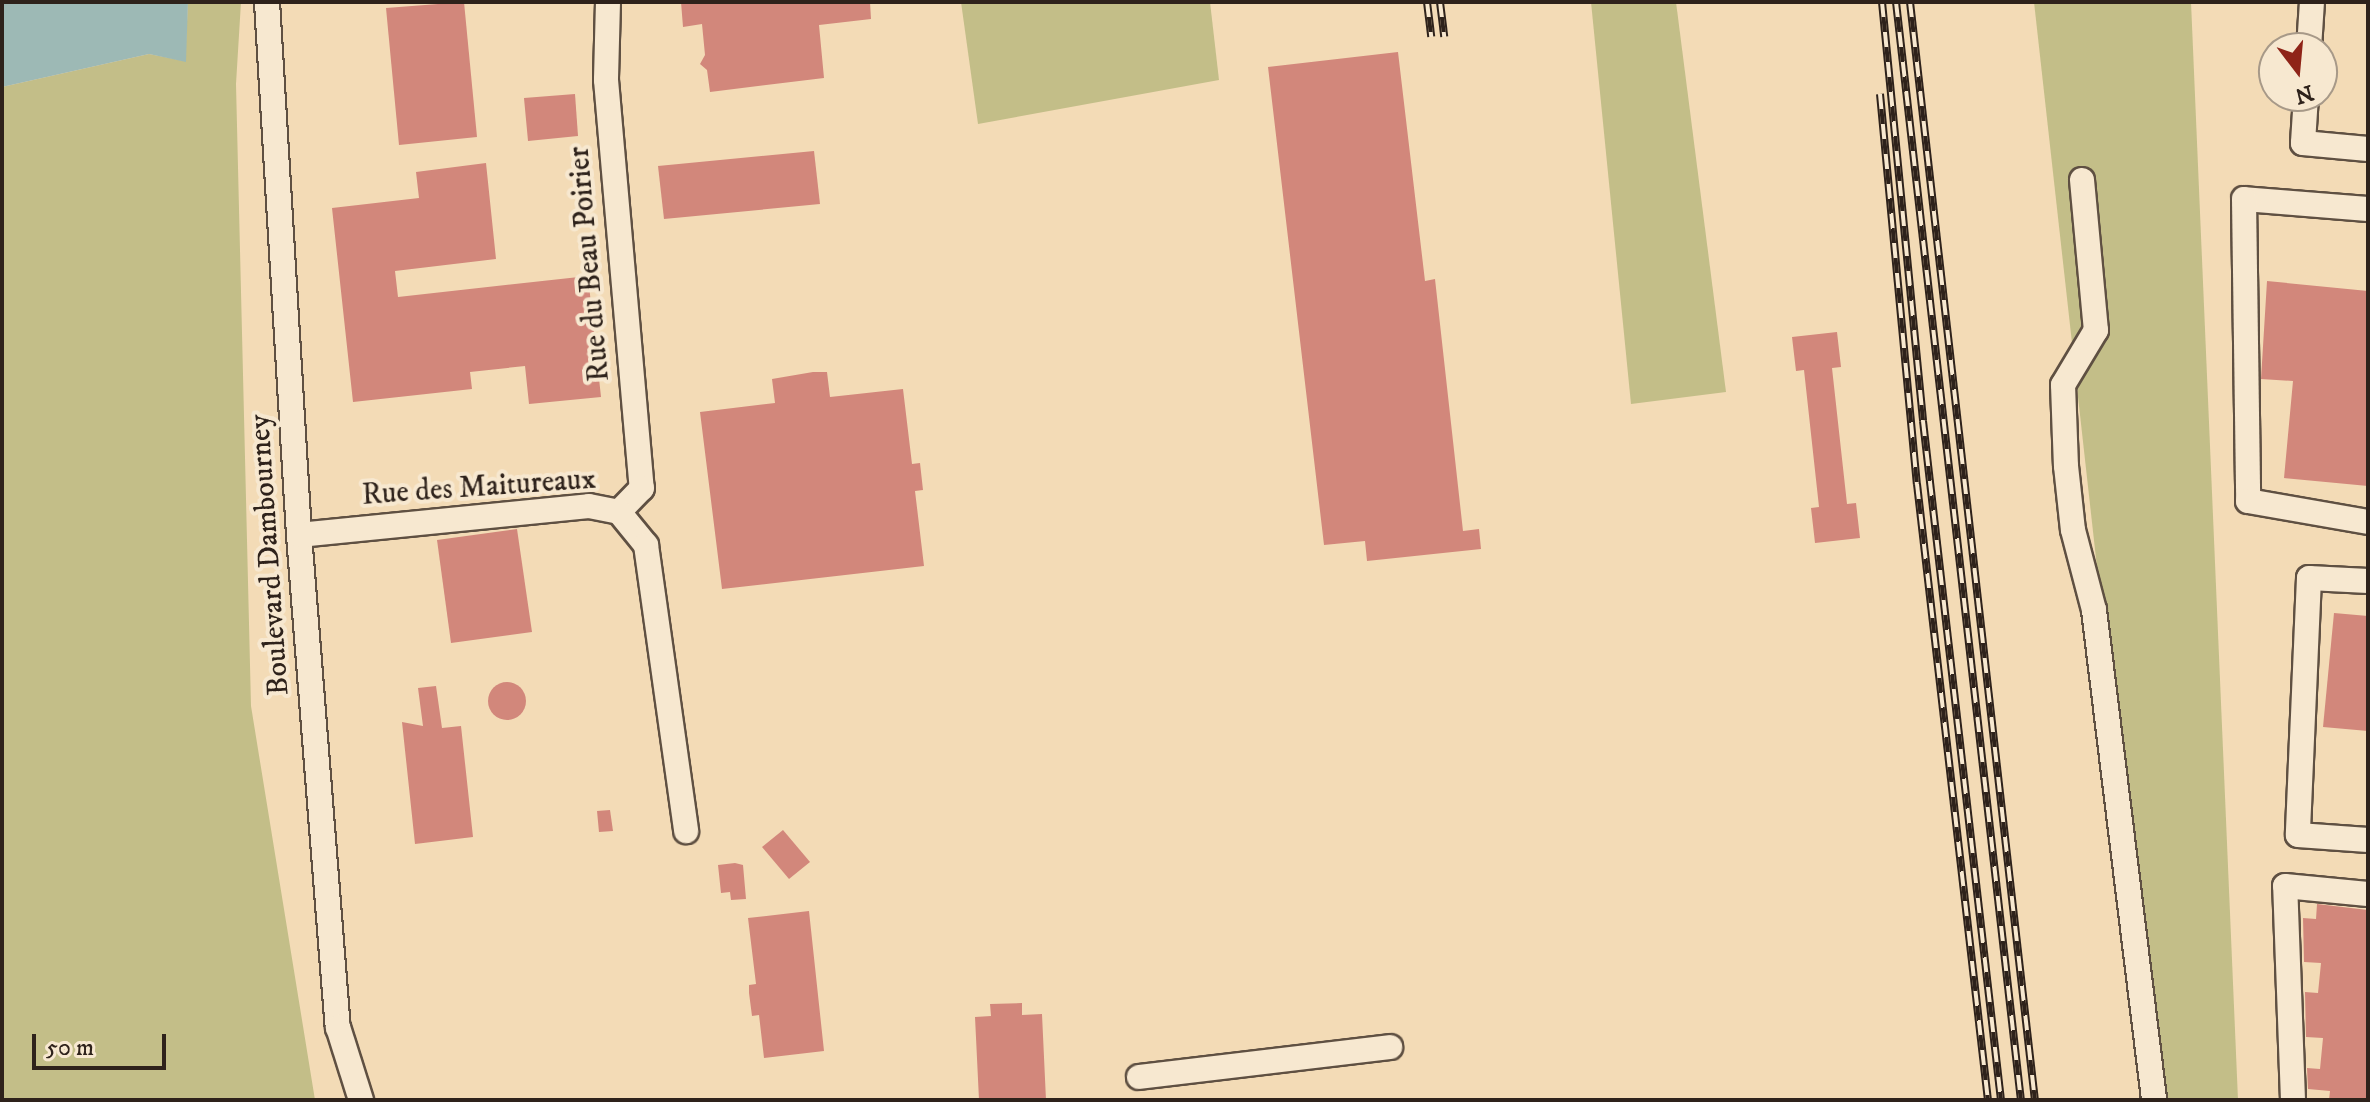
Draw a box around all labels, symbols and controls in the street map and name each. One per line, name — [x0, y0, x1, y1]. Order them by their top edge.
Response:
north arrow — [2258, 32, 2338, 112]
text: N — [2292, 78, 2317, 109]
street label: Rue du Beau Poirier — [562, 145, 618, 383]
street label: Boulevard Dambourney — [242, 413, 298, 697]
street label: Rue des Maitureaux — [361, 462, 597, 514]
scale bar — [36, 1018, 170, 1068]
text: 50 m — [46, 1033, 94, 1063]

